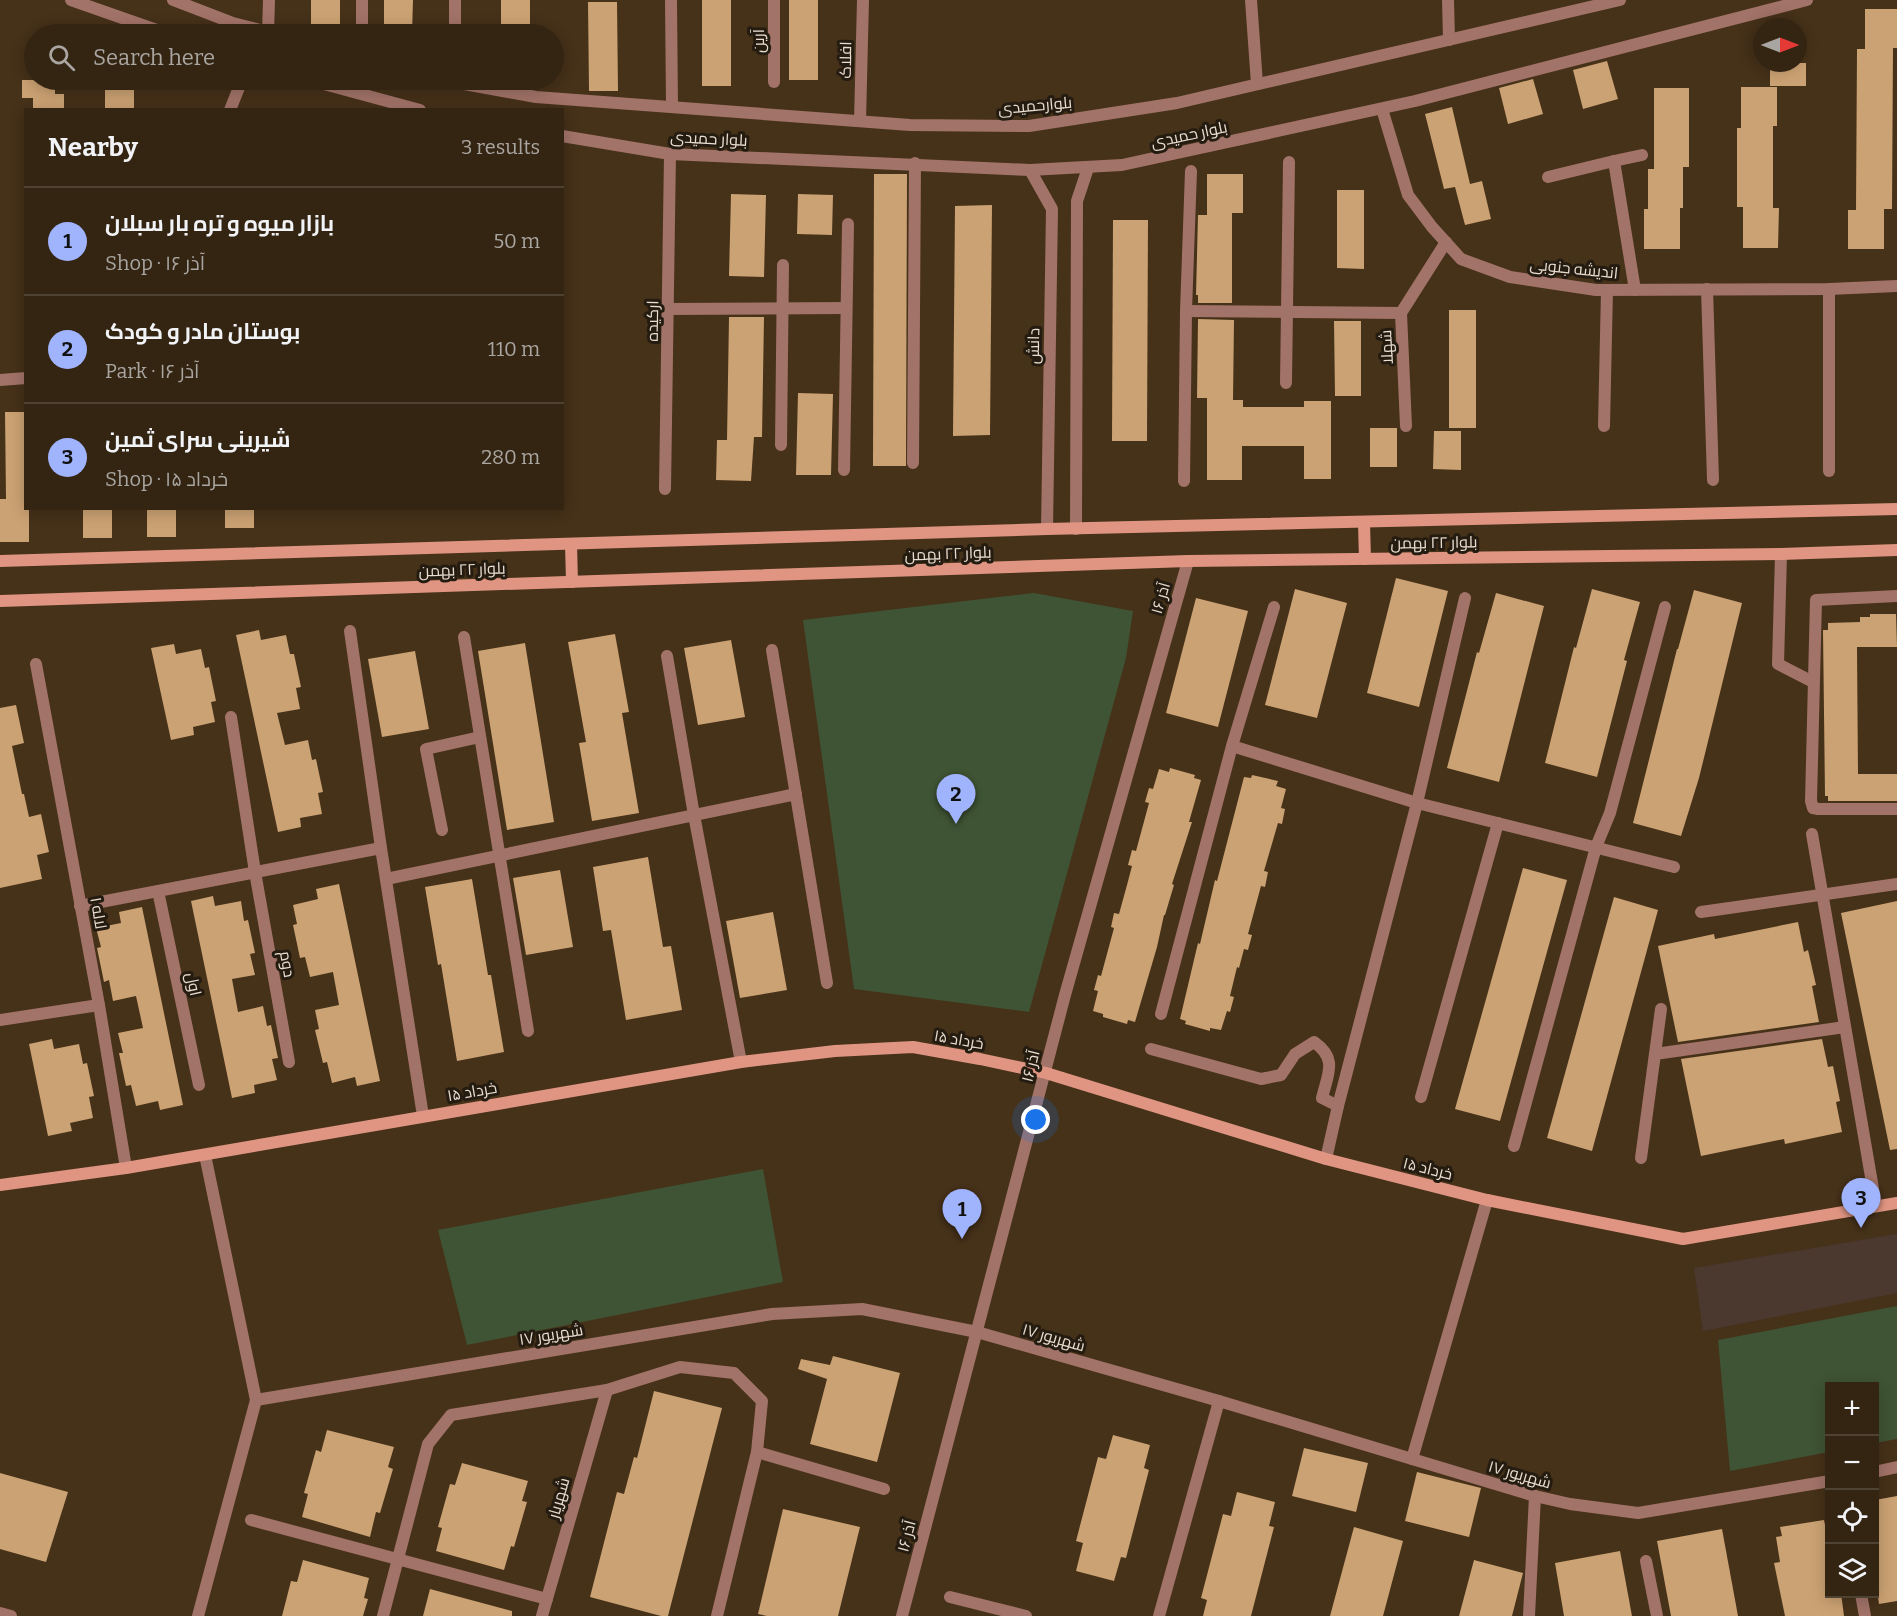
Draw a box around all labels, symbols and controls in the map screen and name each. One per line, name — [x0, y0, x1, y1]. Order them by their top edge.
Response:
north arrow — [1753, 18, 1807, 72]
search box — [24, 24, 564, 90]
street label: آرین — [749, 28, 769, 53]
icon: search — [45, 41, 78, 74]
street label: افلاک — [836, 41, 855, 79]
text: Search here — [93, 44, 215, 71]
street label: بلوارحمیدی — [997, 93, 1073, 119]
street label: بلوار حمیدی — [1149, 117, 1229, 153]
street label: بلوار حمیدی — [670, 127, 748, 151]
text: Nearby — [48, 132, 138, 163]
text: 3 results — [461, 135, 540, 159]
text: بازار میوه و تره بار سبلان — [105, 210, 334, 237]
text: 1 — [63, 229, 72, 253]
text: 50 m — [493, 229, 540, 253]
text: Shop · ۱۶ آذر — [105, 251, 205, 275]
street label: اندیشه جنوبی — [1529, 254, 1619, 284]
street label: ارکیده — [643, 300, 662, 342]
text: بوستان مادر و کودک — [105, 318, 300, 345]
street label: دانش — [1024, 328, 1044, 364]
street label: شهلا — [1376, 329, 1398, 365]
text: 2 — [62, 337, 73, 361]
text: 110 m — [488, 337, 540, 361]
text: Park · ۱۶ آذر — [105, 359, 199, 383]
text: شیرینی سرای ثمین — [105, 426, 290, 453]
text: 3 — [62, 445, 73, 469]
text: 280 m — [481, 445, 540, 469]
text: Shop · ۱۵ خرداد — [105, 467, 228, 491]
street label: بلوار ۲۲ بهمن — [1390, 532, 1478, 554]
street label: بلوار ۲۲ بهمن — [904, 542, 992, 566]
street label: بلوار ۲۲ بهمن — [418, 558, 506, 582]
street label: ۱۶ آذر — [1147, 579, 1174, 616]
pin: 2 — [936, 774, 976, 824]
street label: لاله ۱ — [86, 896, 111, 931]
street label: دوم — [274, 949, 299, 979]
street label: اول — [181, 971, 205, 998]
street label: ۱۵ خرداد — [932, 1026, 985, 1053]
street label: ۱۶ آذر — [1017, 1048, 1044, 1084]
street label: ۱۵ خرداد — [446, 1078, 499, 1105]
your location — [1021, 1105, 1050, 1134]
street label: ۱۵ خرداد — [1401, 1153, 1455, 1184]
pin: 3 — [1842, 1178, 1880, 1228]
pin: 1 — [942, 1190, 982, 1239]
street label: ۱۷ شهریور — [1020, 1319, 1087, 1356]
street label: ۱۷ شهریور — [518, 1320, 585, 1350]
map controls — [1825, 1382, 1879, 1598]
button: + — [1825, 1382, 1879, 1436]
button: − — [1825, 1436, 1879, 1490]
street label: ۱۷ شهریور — [1486, 1456, 1553, 1493]
street label: شهریار — [543, 1475, 574, 1522]
button: locate — [1825, 1490, 1879, 1544]
street label: ۱۶ آذر — [893, 1518, 920, 1554]
button: layers — [1825, 1544, 1879, 1598]

